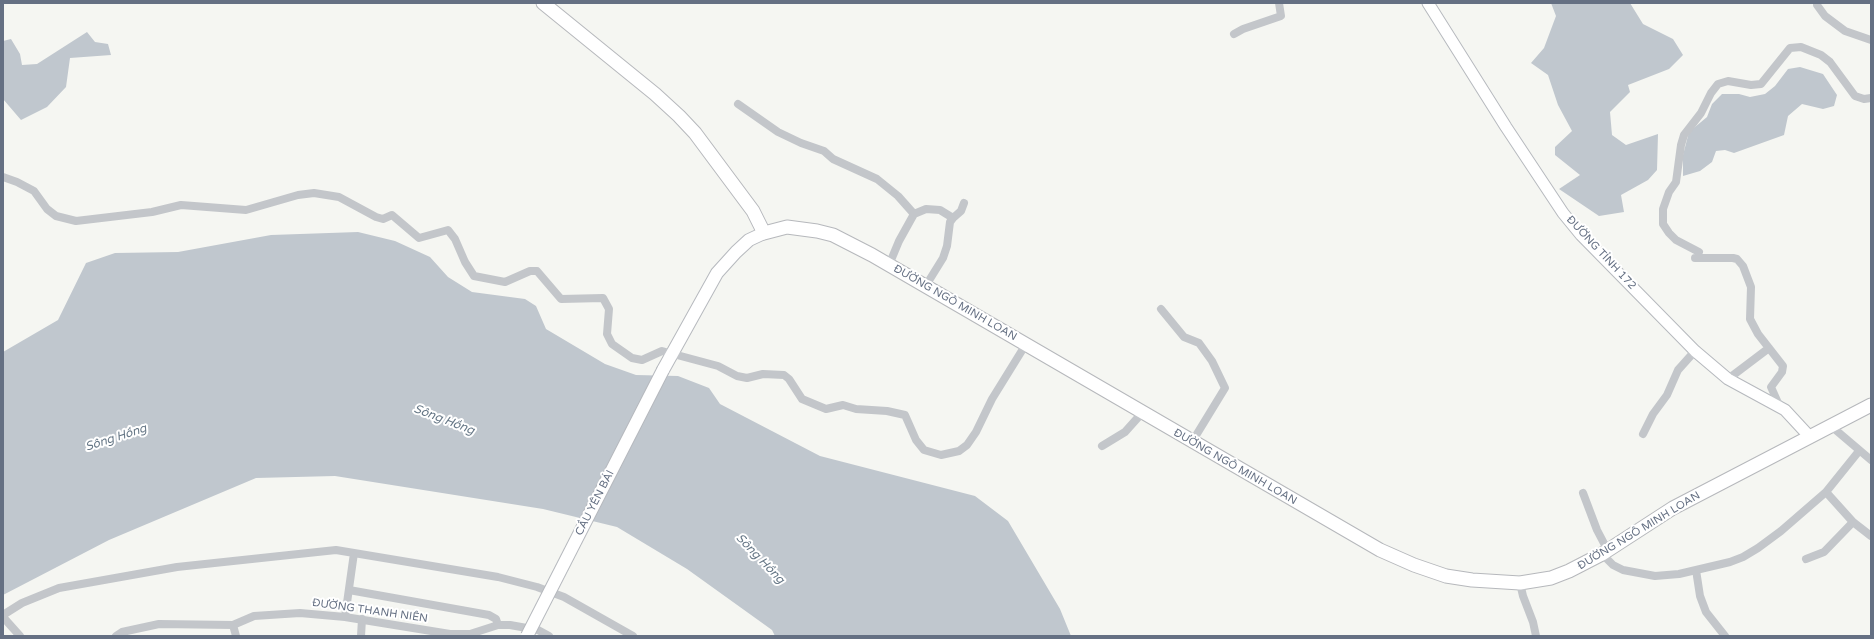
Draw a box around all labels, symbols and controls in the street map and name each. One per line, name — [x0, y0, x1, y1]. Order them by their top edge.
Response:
street label: ĐƯỜNG TỈNH 172 — [1563, 213, 1639, 293]
street label: ĐƯỜNG NGÔ MINH LOAN — [891, 262, 1019, 344]
water label: Sông Hồng — [412, 402, 476, 438]
water label: Sông Hồng — [83, 421, 149, 455]
street label: ĐƯỜNG NGÔ MINH LOAN — [1171, 426, 1299, 508]
street label: CẦU YÊN BÁI — [573, 468, 617, 538]
street label: ĐƯỜNG NGÔ MINH LOAN — [1575, 489, 1703, 573]
water label: Sông Hồng — [733, 531, 787, 587]
street label: ĐƯỜNG THANH NIÊN — [311, 596, 429, 626]

